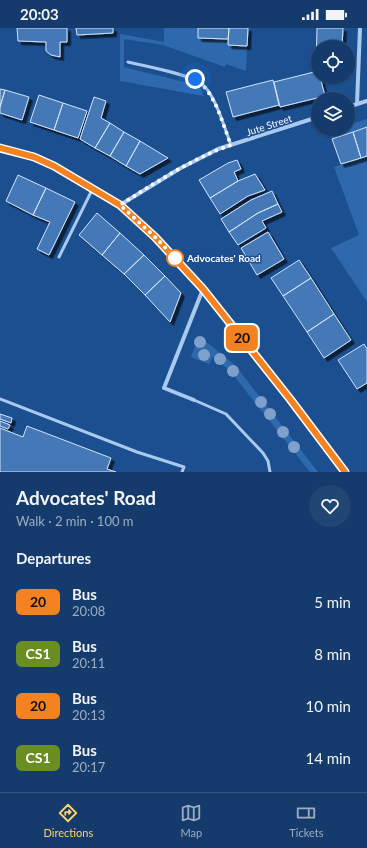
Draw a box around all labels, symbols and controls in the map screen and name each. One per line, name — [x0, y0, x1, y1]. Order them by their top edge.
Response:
text: 20:03 — [20, 5, 59, 23]
map controls — [311, 40, 355, 136]
button: locate — [311, 40, 355, 84]
your location — [185, 69, 205, 89]
button: layers — [311, 92, 355, 136]
street label: Jute Street — [245, 112, 294, 138]
marker: Advocates' Road — [166, 249, 184, 267]
place label: Advocates' Road — [186, 252, 261, 264]
line badge: 20 — [224, 325, 260, 351]
text: 20 — [234, 329, 250, 346]
button: heart — [309, 485, 351, 527]
text: Advocates' Road — [16, 486, 156, 509]
text: Walk · 2 min · 100 m — [16, 513, 134, 529]
text: Departures — [16, 549, 91, 567]
text: Bus — [72, 585, 97, 603]
text: 20 — [30, 593, 46, 610]
text: 5 min — [314, 593, 351, 611]
text: 20:08 — [72, 603, 105, 619]
text: Bus — [72, 637, 97, 655]
text: CS1 — [25, 645, 51, 662]
text: 8 min — [314, 645, 351, 663]
text: 20:11 — [72, 655, 105, 671]
text: Bus — [72, 689, 97, 707]
text: 20 — [30, 697, 46, 714]
text: 10 min — [305, 697, 351, 715]
text: 20:13 — [72, 707, 105, 723]
text: Bus — [72, 741, 97, 759]
text: CS1 — [25, 749, 51, 766]
text: 14 min — [305, 749, 351, 767]
text: 20:17 — [72, 759, 105, 775]
tab: Directions — [44, 802, 93, 839]
tab: Map — [180, 802, 202, 839]
tab: Tickets — [289, 802, 323, 839]

